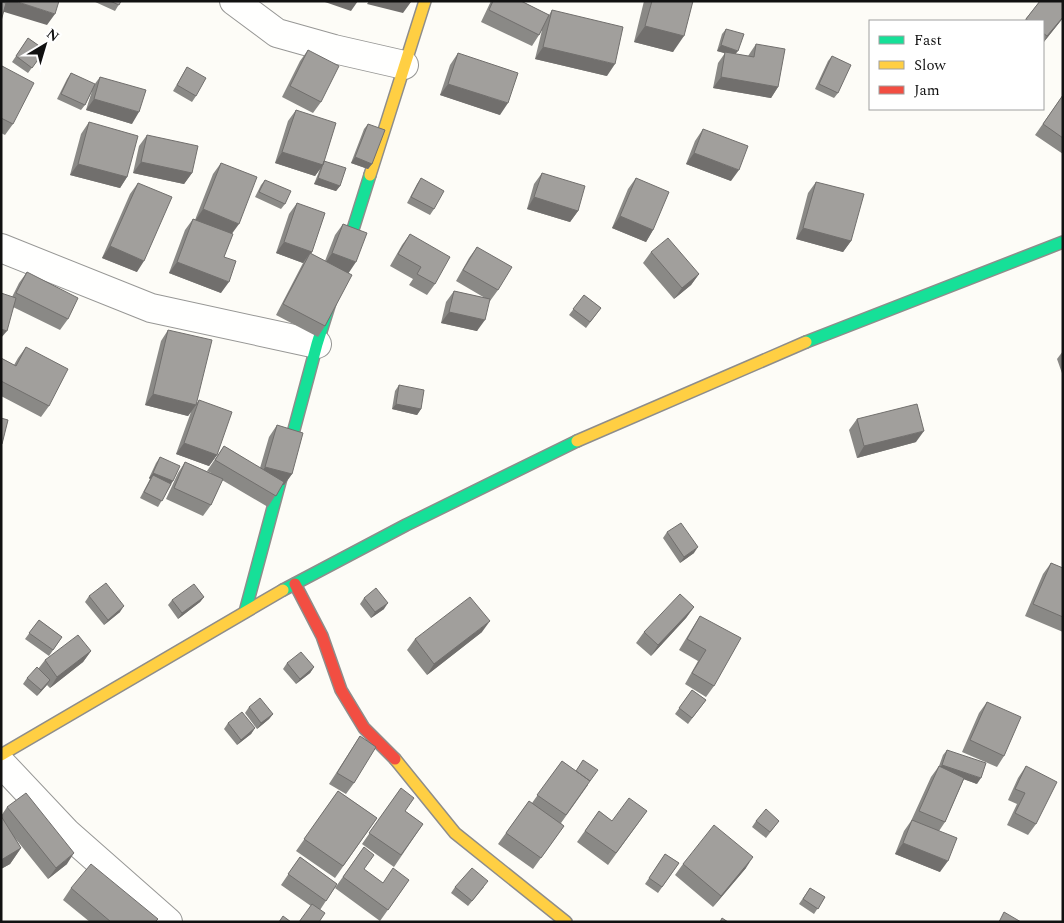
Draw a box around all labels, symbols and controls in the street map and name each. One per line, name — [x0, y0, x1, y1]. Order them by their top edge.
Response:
north arrow — [20, 20, 70, 70]
legend — [869, 20, 1044, 110]
text: N — [42, 23, 64, 47]
text: Fast — [914, 29, 942, 52]
text: Slow — [914, 54, 946, 77]
text: Jam — [914, 79, 940, 102]

